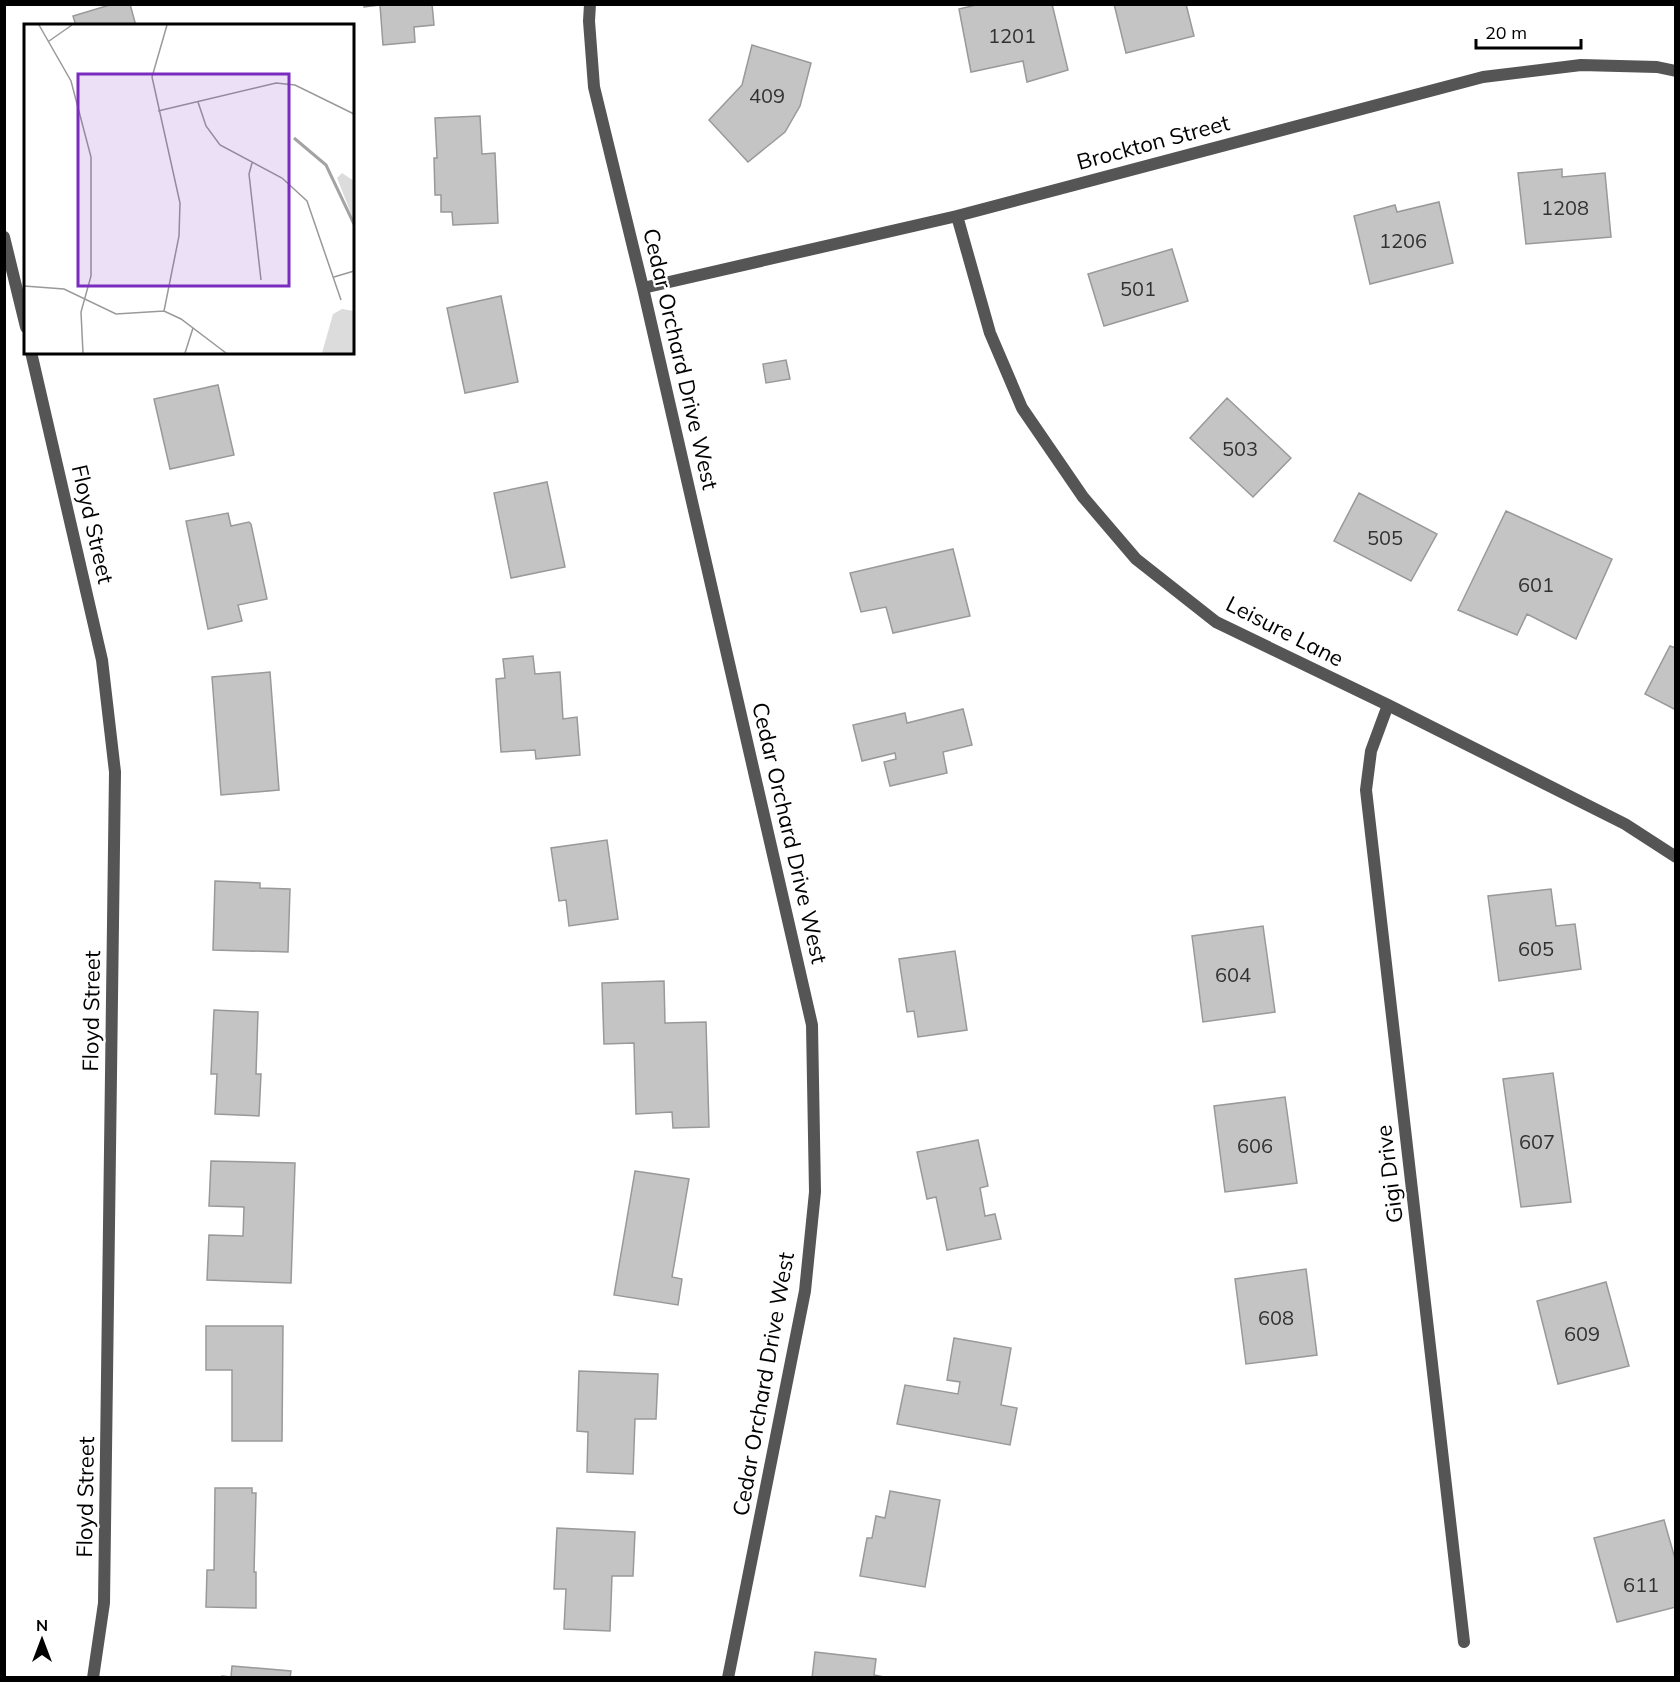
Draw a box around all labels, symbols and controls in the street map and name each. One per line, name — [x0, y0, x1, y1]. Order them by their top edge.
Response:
scale bar — [1476, 12, 1581, 50]
text: 20 m — [1485, 21, 1527, 44]
house number: 1201 — [988, 23, 1036, 48]
inset map — [24, 24, 354, 354]
house number: 409 — [749, 83, 785, 108]
street label: Brockton Street — [1074, 108, 1233, 176]
house number: 1208 — [1541, 195, 1589, 220]
street label: Cedar Orchard Drive West — [637, 226, 725, 493]
house number: 1206 — [1379, 228, 1427, 253]
house number: 501 — [1120, 276, 1156, 301]
house number: 503 — [1222, 436, 1258, 461]
street label: Floyd Street — [66, 462, 120, 587]
house number: 505 — [1367, 525, 1403, 550]
house number: 601 — [1518, 572, 1554, 597]
street label: Leisure Lane — [1221, 589, 1349, 673]
street label: Cedar Orchard Drive West — [746, 700, 834, 967]
house number: 605 — [1518, 936, 1554, 961]
street label: Floyd Street — [76, 950, 106, 1072]
house number: 604 — [1215, 962, 1251, 987]
street label: Gigi Drive — [1369, 1123, 1409, 1225]
house number: 607 — [1519, 1129, 1555, 1154]
house number: 606 — [1237, 1133, 1273, 1158]
street label: Cedar Orchard Drive West — [726, 1250, 800, 1518]
house number: 608 — [1258, 1305, 1294, 1330]
house number: 609 — [1564, 1321, 1600, 1346]
street label: Floyd Street — [70, 1436, 100, 1558]
house number: 611 — [1623, 1572, 1659, 1597]
north arrow — [12, 1610, 72, 1670]
text: N — [36, 1615, 48, 1635]

